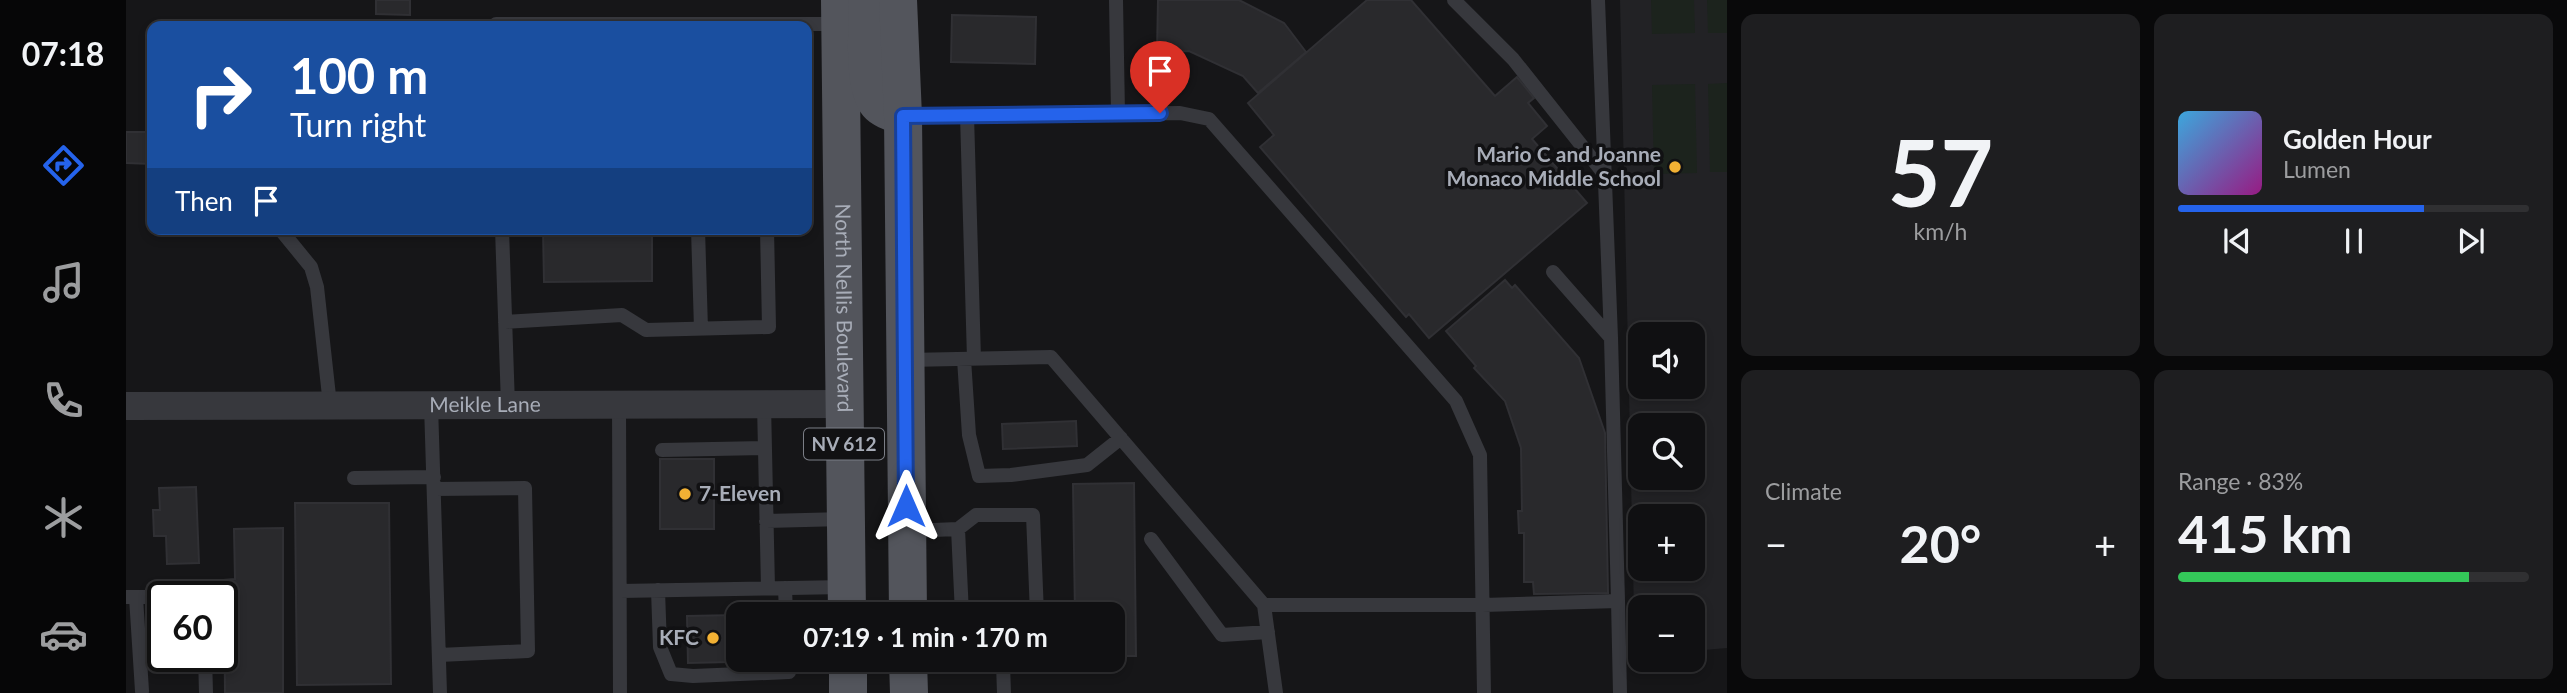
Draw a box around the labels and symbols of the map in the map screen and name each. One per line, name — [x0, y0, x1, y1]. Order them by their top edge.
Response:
pin — [1130, 41, 1190, 113]
place label: Mario C and Joanne Monaco Middle School — [1447, 141, 1661, 190]
marker: Mario C and Joanne Monaco Middle School — [1667, 159, 1683, 175]
street label: North Nellis Boulevard — [831, 203, 859, 413]
street label: Meikle Lane — [429, 391, 541, 416]
road number: NV 612 — [804, 428, 884, 460]
position arrow — [869, 469, 943, 543]
place label: 7-Eleven — [699, 480, 781, 505]
marker: 7-Eleven — [677, 486, 693, 502]
speed limit sign: 60 — [147, 581, 238, 672]
place label: KFC — [659, 624, 699, 649]
marker: KFC — [705, 630, 721, 646]

